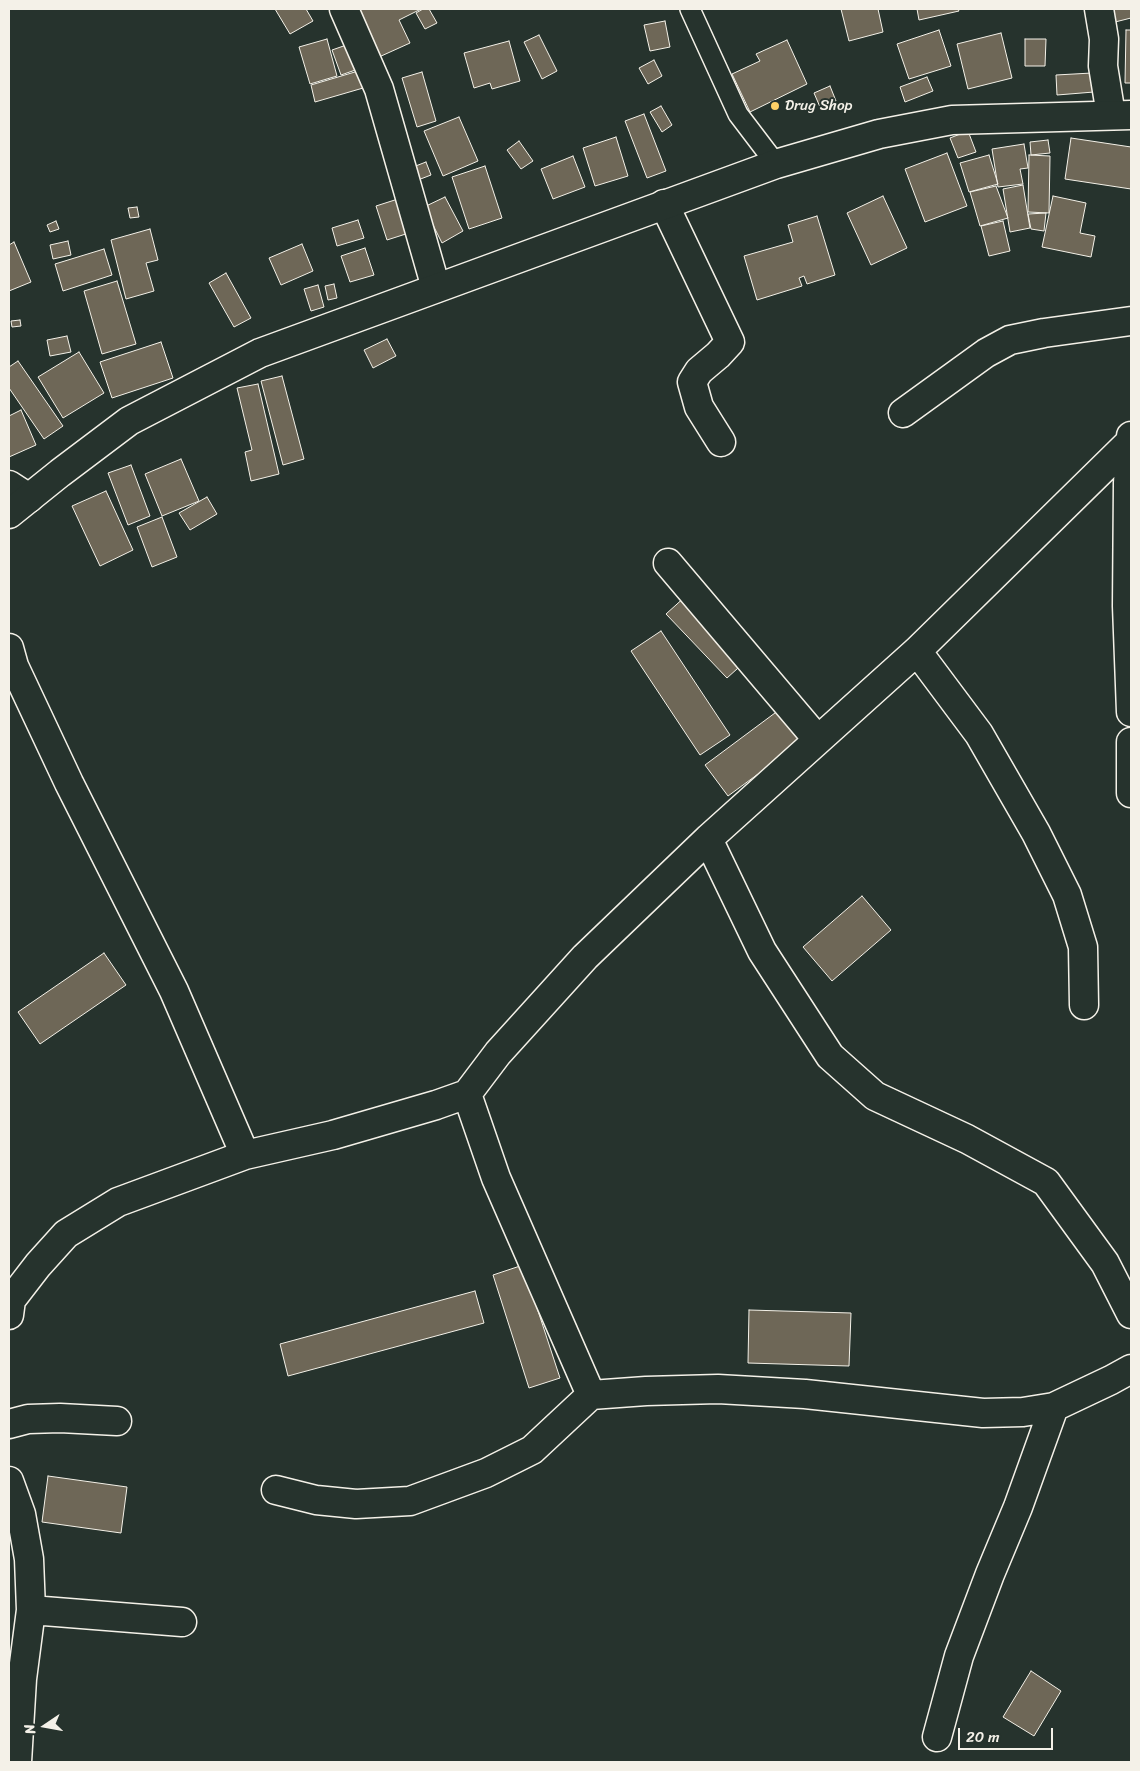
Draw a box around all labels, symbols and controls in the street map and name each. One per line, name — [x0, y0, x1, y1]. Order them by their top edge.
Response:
place label: Drug Shop — [785, 97, 852, 115]
marker: Drug Shop — [769, 100, 781, 112]
north arrow — [20, 1701, 70, 1751]
scale bar — [960, 1718, 1055, 1750]
text: N — [17, 1722, 43, 1737]
text: 20 m — [966, 1724, 1000, 1750]

